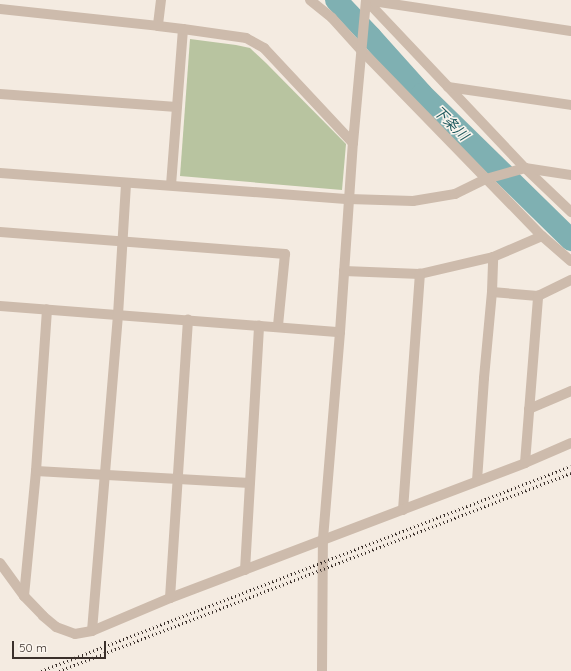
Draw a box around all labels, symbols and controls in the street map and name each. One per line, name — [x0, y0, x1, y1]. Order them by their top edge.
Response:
water label: 下条川 — [430, 102, 472, 144]
scale bar — [14, 633, 108, 659]
text: 50 m — [19, 640, 47, 655]

